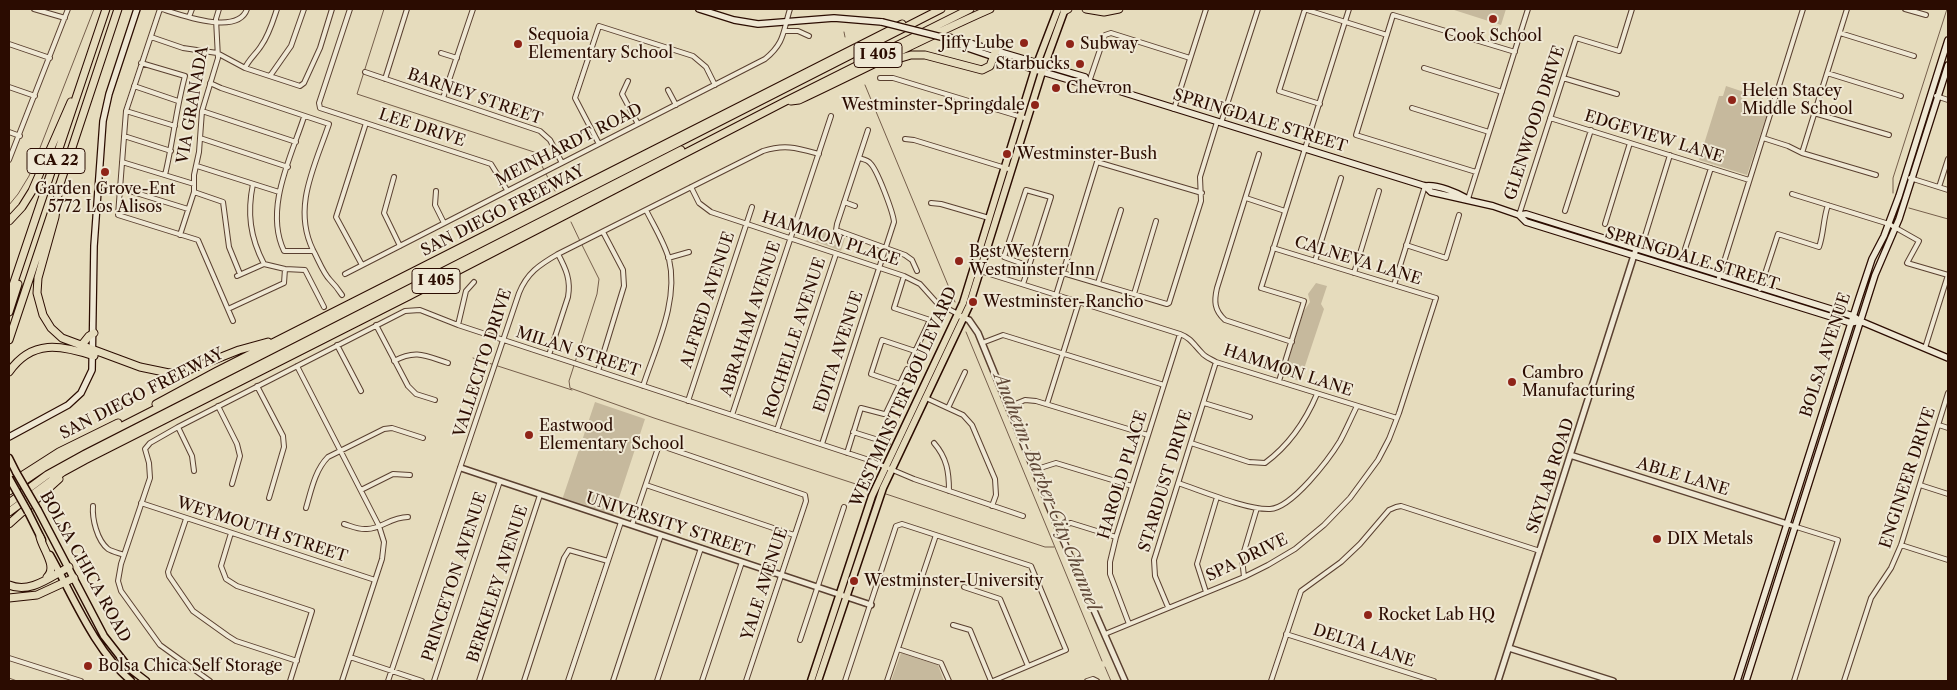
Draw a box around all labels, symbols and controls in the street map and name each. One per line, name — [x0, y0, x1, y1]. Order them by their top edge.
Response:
marker: Cook School — [1487, 13, 1499, 25]
place label: Sequoia Elementary School — [528, 25, 673, 63]
place label: Cook School — [1444, 26, 1542, 46]
place label: Jiffy Lube — [940, 33, 1014, 53]
place label: Subway — [1080, 34, 1138, 54]
marker: Jiffy Lube — [1018, 37, 1030, 49]
marker: Sequoia Elementary School — [512, 38, 524, 50]
marker: Subway — [1064, 38, 1076, 50]
road number: I 405 — [854, 42, 902, 68]
street label: GLENWOOD DRIVE — [1501, 43, 1569, 203]
street label: VIA GRANADA — [173, 45, 213, 165]
place label: Starbucks — [995, 54, 1070, 74]
marker: Starbucks — [1074, 58, 1086, 70]
street label: BARNEY STREET — [405, 65, 545, 129]
place label: Chevron — [1066, 78, 1132, 98]
place label: Helen Stacey Middle School — [1742, 81, 1853, 119]
marker: Chevron — [1050, 82, 1062, 94]
street label: SPRINGDALE STREET — [1171, 85, 1349, 157]
marker: Helen Stacey Middle School — [1726, 94, 1738, 106]
place label: Westminster-Springdale — [841, 95, 1025, 115]
marker: Westminster-Springdale — [1029, 99, 1041, 111]
street label: MEINHARDT ROAD — [492, 100, 646, 190]
street label: LEE DRIVE — [376, 105, 468, 151]
street label: EDGEVIEW LANE — [1582, 107, 1726, 167]
place label: Westminster-Bush — [1017, 144, 1157, 164]
road number: CA 22 — [27, 148, 85, 174]
marker: Westminster-Bush — [1001, 148, 1013, 160]
street label: SAN DIEGO FREEWAY — [418, 161, 588, 261]
marker: Garden Grove-Ent 5772 Los Alisos — [99, 166, 111, 178]
place label: Garden Grove-Ent 5772 Los Alisos — [35, 179, 175, 217]
street label: HAMMON PLACE — [760, 208, 902, 270]
street label: SPRINGDALE STREET — [1603, 223, 1781, 295]
street label: ALFRED AVENUE — [677, 229, 739, 371]
street label: CALNEVA LANE — [1292, 233, 1424, 289]
street label: ABRAHAM AVENUE — [717, 239, 785, 399]
place label: Best Western Westminster Inn — [969, 242, 1095, 280]
street label: ROCHELLE AVENUE — [760, 255, 830, 421]
marker: Best Western Westminster Inn — [953, 255, 965, 267]
road number: I 405 — [412, 268, 460, 294]
street label: WESTMINSTER BOULEVARD — [847, 284, 961, 510]
street label: VALLECITO DRIVE — [450, 286, 516, 440]
street label: EDITA AVENUE — [810, 289, 868, 415]
street label: BOLSA AVENUE — [1797, 290, 1855, 420]
place label: Westminster-Rancho — [983, 292, 1144, 312]
marker: Westminster-Rancho — [967, 296, 979, 308]
street label: MILAN STREET — [514, 323, 642, 381]
street label: HAMMON LANE — [1221, 341, 1355, 401]
street label: SAN DIEGO FREEWAY — [57, 344, 227, 444]
place label: Cambro Manufacturing — [1522, 363, 1634, 401]
water label: Anaheim-Barber City Channel — [988, 370, 1104, 614]
marker: Cambro Manufacturing — [1506, 376, 1518, 388]
street label: ENGINEER DRIVE — [1876, 405, 1940, 551]
street label: STARDUST DRIVE — [1135, 407, 1197, 555]
street label: HAROLD PLACE — [1094, 408, 1152, 542]
place label: Eastwood Elementary School — [539, 416, 684, 454]
street label: SKYLAB ROAD — [1523, 416, 1579, 536]
marker: Eastwood Elementary School — [523, 429, 535, 441]
street label: ABLE LANE — [1635, 454, 1731, 500]
street label: BOLSA CHICA ROAD — [35, 488, 135, 646]
street label: UNIVERSITY STREET — [583, 489, 757, 561]
street label: PRINCETON AVENUE — [419, 490, 491, 664]
street label: WEYMOUTH STREET — [174, 493, 350, 567]
street label: BERKELEY AVENUE — [464, 503, 532, 665]
street label: YALE AVENUE — [738, 525, 792, 643]
place label: DIX Metals — [1667, 529, 1753, 549]
street label: SPA DRIVE — [1203, 530, 1291, 586]
marker: DIX Metals — [1651, 533, 1663, 545]
place label: Westminster-University — [864, 571, 1043, 591]
marker: Westminster-University — [848, 575, 860, 587]
place label: Rocket Lab HQ — [1378, 605, 1495, 625]
marker: Rocket Lab HQ — [1362, 609, 1374, 621]
street label: DELTA LANE — [1311, 620, 1417, 672]
place label: Bolsa Chica Self Storage — [98, 656, 282, 676]
marker: Bolsa Chica Self Storage — [82, 660, 94, 672]

